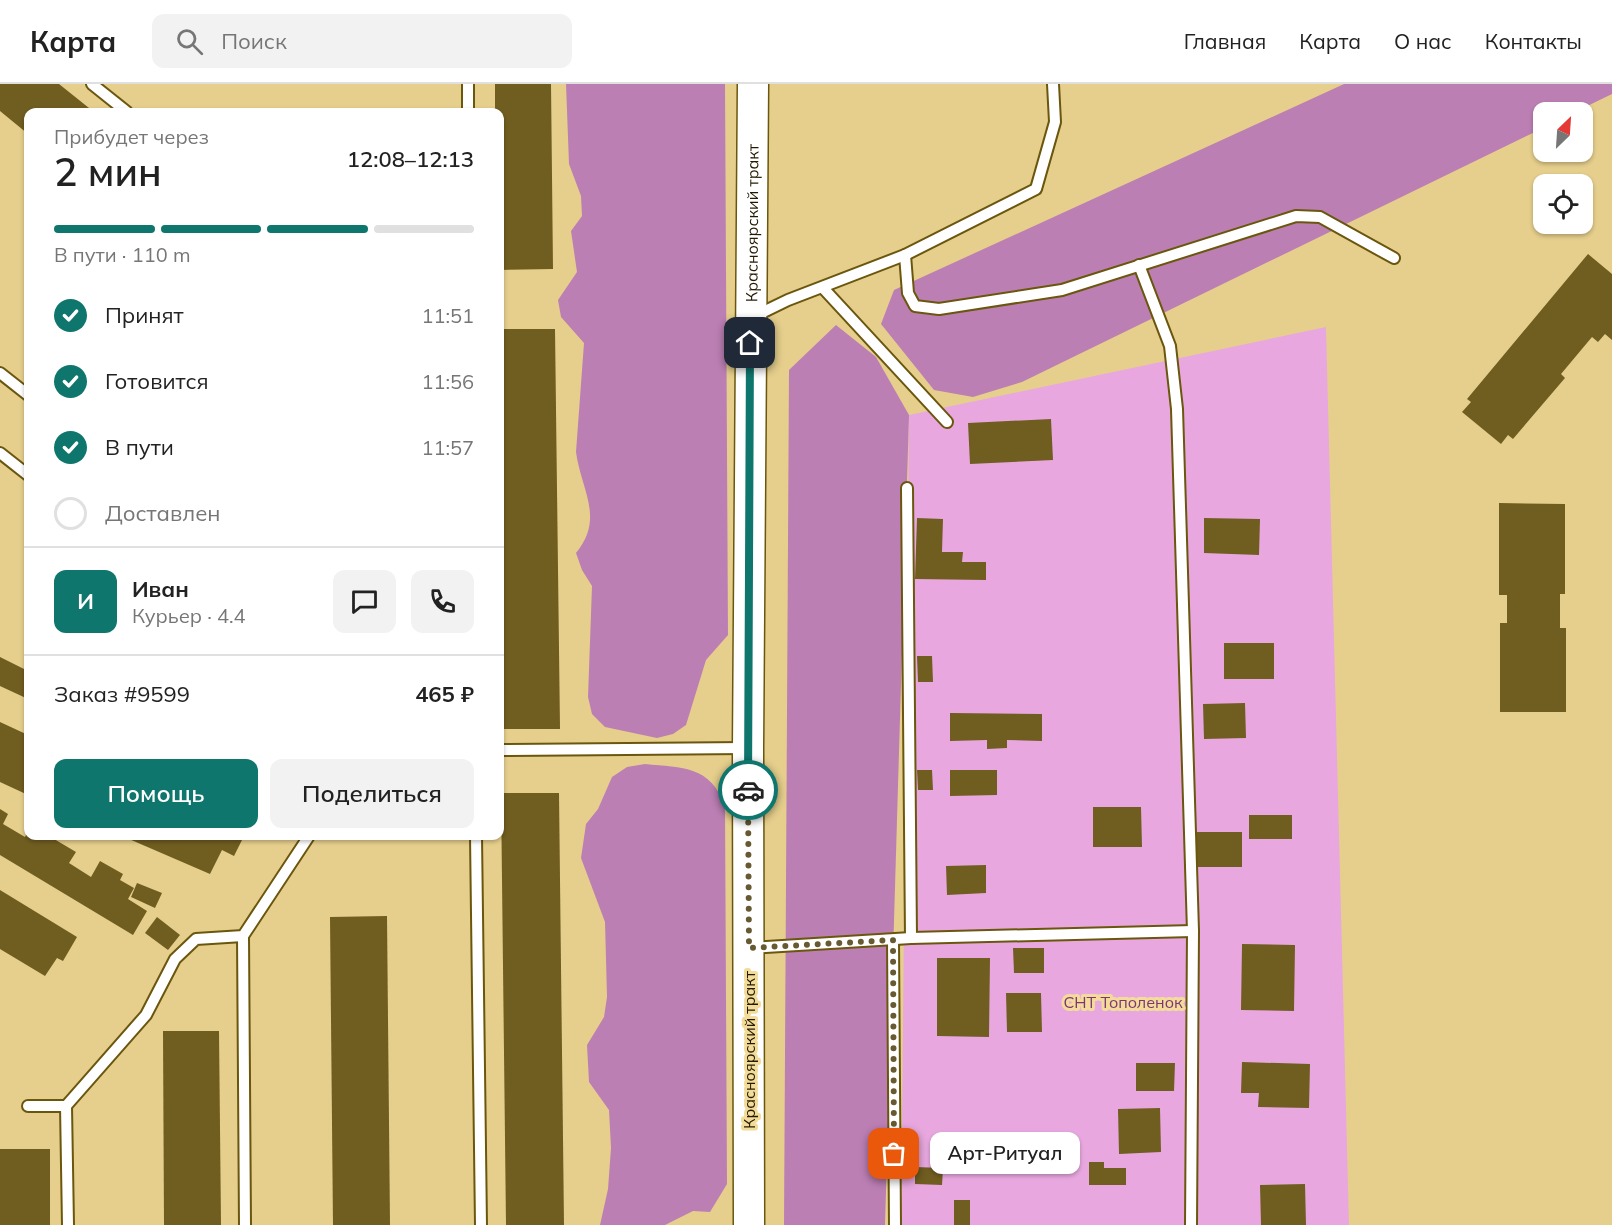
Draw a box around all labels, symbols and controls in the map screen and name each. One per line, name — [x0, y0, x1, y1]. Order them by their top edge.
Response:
search box — [152, 14, 572, 68]
text: Карта — [30, 24, 116, 59]
icon: search — [173, 25, 206, 58]
text: Поиск — [221, 27, 287, 55]
text: Главная — [1184, 28, 1266, 54]
text: Карта — [1299, 28, 1361, 54]
text: О нас — [1394, 28, 1452, 54]
text: Контакты — [1485, 28, 1582, 54]
north arrow — [1533, 102, 1593, 162]
map controls — [1533, 102, 1593, 234]
text: Прибудет через — [54, 124, 209, 149]
street label: Красноярский тракт — [741, 143, 763, 302]
text: 12:08–12:13 — [347, 145, 474, 173]
text: 2 мин — [54, 147, 162, 196]
button: locate — [1533, 174, 1593, 234]
text: В пути · 110 m — [54, 242, 190, 267]
icon: check — [54, 299, 87, 332]
text: Принят — [105, 301, 184, 329]
text: 11:51 — [421, 303, 474, 328]
pin — [724, 317, 775, 368]
icon: home — [733, 326, 766, 359]
icon: check — [54, 365, 87, 398]
text: Готовится — [105, 367, 209, 395]
text: 11:56 — [421, 369, 474, 394]
icon: check — [54, 431, 87, 464]
text: В пути — [105, 433, 174, 461]
text: 11:57 — [421, 435, 474, 460]
text: Доставлен — [105, 499, 221, 527]
button: chat — [333, 570, 396, 633]
button: phone — [411, 570, 474, 633]
text: Иван — [132, 575, 189, 603]
text: И — [77, 587, 94, 615]
text: Курьер · 4.4 — [132, 603, 246, 628]
text: Заказ #9599 — [54, 680, 190, 708]
text: 465 ₽ — [415, 680, 474, 708]
button: Помощь — [54, 759, 258, 828]
button: Поделиться — [270, 759, 474, 828]
courier — [718, 760, 778, 820]
icon: car — [732, 774, 765, 807]
street label: Красноярский тракт — [739, 970, 759, 1129]
park label: СНТ Тополенок — [1063, 992, 1183, 1012]
pin — [868, 1128, 919, 1179]
callout: Арт-Ритуал — [930, 1133, 1080, 1175]
icon: bag — [877, 1137, 910, 1170]
text: Арт-Ритуал — [948, 1140, 1062, 1165]

